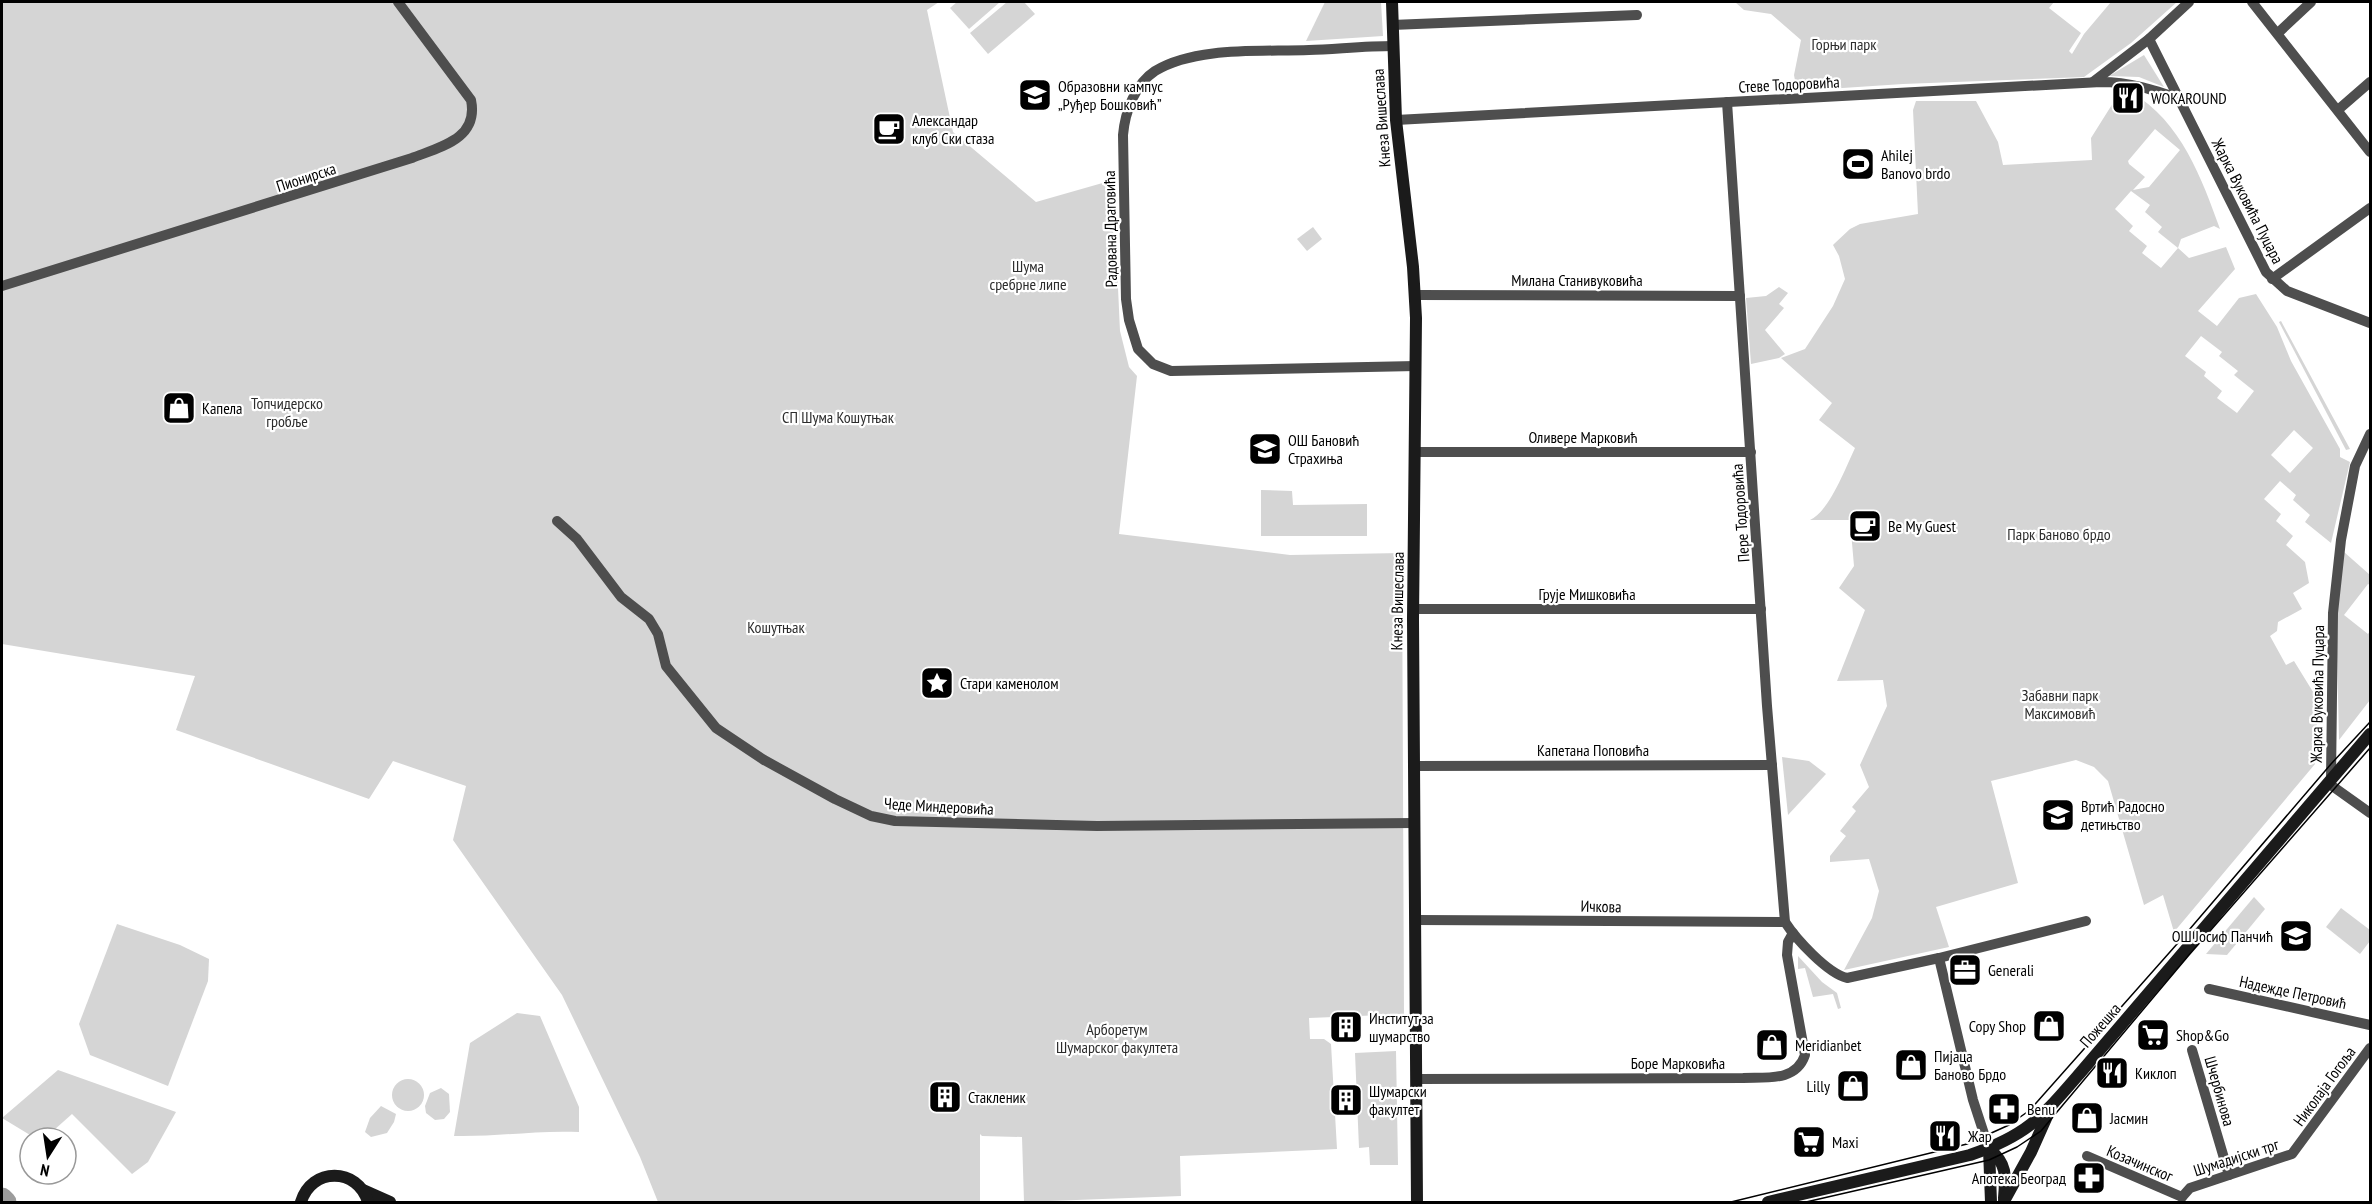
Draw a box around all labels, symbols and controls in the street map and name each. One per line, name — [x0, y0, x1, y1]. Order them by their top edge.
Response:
park label: Горњи парк — [1812, 34, 1877, 54]
street label: Кнеза Вишеслава — [1368, 68, 1394, 168]
street label: Стеве Тодоровића — [1738, 71, 1840, 97]
place label: Образовни кампус „Руђер Бошковић” — [1058, 76, 1163, 114]
school or university icon: Образовни кампус „Руђер Бошковић” — [1017, 77, 1053, 113]
restaurant icon: WOKAROUND — [2110, 80, 2146, 116]
place label: WOKAROUND — [2151, 88, 2227, 108]
place label: Александар клуб Ски стаза — [912, 110, 994, 148]
cafe icon: Александар клуб Ски стаза — [871, 111, 907, 147]
street label: Жарка Вуковића Пуцара — [2207, 134, 2288, 267]
place label: Ahilej Banovo brdo — [1881, 145, 1950, 183]
sports icon: Ahilej Banovo brdo — [1840, 146, 1876, 182]
street label: Пионирска — [274, 158, 338, 196]
street label: Радована Драговића — [1099, 170, 1121, 288]
park label: Шума сребрне липе — [989, 256, 1067, 294]
street label: Милана Станивуковића — [1511, 270, 1643, 290]
shop icon: Капела — [161, 390, 197, 426]
park label: Топчидерско гробље — [251, 393, 323, 431]
place label: Капела — [202, 398, 242, 418]
park label: СП Шума Кошутњак — [782, 407, 895, 427]
street label: Оливере Марковић — [1528, 427, 1638, 447]
place label: ОШ Бановић Страхиња — [1288, 430, 1359, 468]
school or university icon: ОШ Бановић Страхиња — [1247, 431, 1283, 467]
street label: Пере Тодоровића — [1727, 463, 1753, 563]
cafe icon: Be My Guest — [1847, 508, 1883, 544]
place label: Be My Guest — [1888, 516, 1957, 536]
park label: Парк Баново брдо — [2007, 524, 2111, 544]
street label: Кнеза Вишеслава — [1386, 551, 1408, 651]
street label: Грује Мишковића — [1538, 584, 1636, 604]
park label: Кошутњак — [747, 617, 805, 637]
street label: Жарка Вуковића Пуцара — [2306, 625, 2328, 764]
place icon: Стари каменолом — [919, 665, 955, 701]
place label: Стари каменолом — [960, 673, 1059, 693]
park label: Забавни парк Максимовић — [2022, 685, 2099, 723]
street label: Капетана Поповића — [1537, 740, 1649, 760]
street label: Чеде Миндеровића — [884, 793, 994, 819]
place label: Вртић Радосно детињство — [2081, 796, 2165, 834]
school or university icon: Вртић Радосно детињство — [2040, 797, 2076, 833]
street label: Ичкова — [1580, 896, 1622, 916]
school or university icon: ОШ Јосиф Панчић — [2278, 918, 2314, 954]
place label: ОШ Јосиф Панчић — [2172, 926, 2273, 946]
office icon: Generali — [1947, 952, 1983, 988]
place label: Generali — [1988, 960, 2034, 980]
street label: Надежде Петровић — [2238, 971, 2348, 1013]
street label: Пожешка — [2075, 999, 2125, 1051]
place label: Институт за шумарство — [1369, 1008, 1434, 1046]
shop icon: Copy Shop — [2031, 1008, 2067, 1044]
building icon: Институт за шумарство — [1328, 1009, 1364, 1045]
place label: Copy Shop — [1969, 1016, 2026, 1036]
supermarket icon: Shop&Go — [2135, 1017, 2171, 1053]
park label: Арборетум Шумарског факултета — [1056, 1019, 1178, 1057]
place label: Shop&Go — [2176, 1025, 2229, 1045]
shop icon: Meridianbet — [1754, 1027, 1790, 1063]
place label: Meridianbet — [1795, 1035, 1862, 1055]
street label: Николаја Гогоља — [2288, 1042, 2360, 1130]
place label: Пијаца Баново Брдо — [1934, 1046, 2006, 1084]
shop icon: Пијаца Баново Брдо — [1893, 1047, 1929, 1083]
street label: Боре Марковића — [1631, 1053, 1725, 1073]
street label: Шчербинова — [2201, 1054, 2239, 1128]
restaurant icon: Киклоп — [2094, 1055, 2130, 1091]
place label: Киклоп — [2135, 1063, 2177, 1083]
shop icon: Lilly — [1835, 1068, 1871, 1104]
place label: Lilly — [1806, 1076, 1830, 1096]
building icon: Стакленик — [927, 1079, 963, 1115]
place label: Шумарски факултет — [1369, 1081, 1427, 1119]
building icon: Шумарски факултет — [1328, 1082, 1364, 1118]
place label: Стакленик — [968, 1087, 1027, 1107]
pharmacy icon: Benu — [1986, 1091, 2022, 1127]
place label: Benu — [2027, 1099, 2055, 1119]
shop icon: Јасмин — [2069, 1100, 2105, 1136]
place label: Јасмин — [2109, 1108, 2148, 1128]
restaurant icon: Жар — [1927, 1118, 1963, 1154]
supermarket icon: Maxi — [1791, 1124, 1827, 1160]
north arrow — [18, 1126, 78, 1186]
place label: Жар — [1967, 1126, 1992, 1146]
place label: Maxi — [1832, 1132, 1859, 1152]
street label: Шумадијски трг — [2191, 1134, 2281, 1180]
street label: Козачинског — [2104, 1140, 2176, 1186]
text: N — [39, 1160, 51, 1181]
pharmacy icon: Апотека Београд — [2071, 1160, 2107, 1196]
place label: Апотека Београд — [1972, 1168, 2066, 1188]

